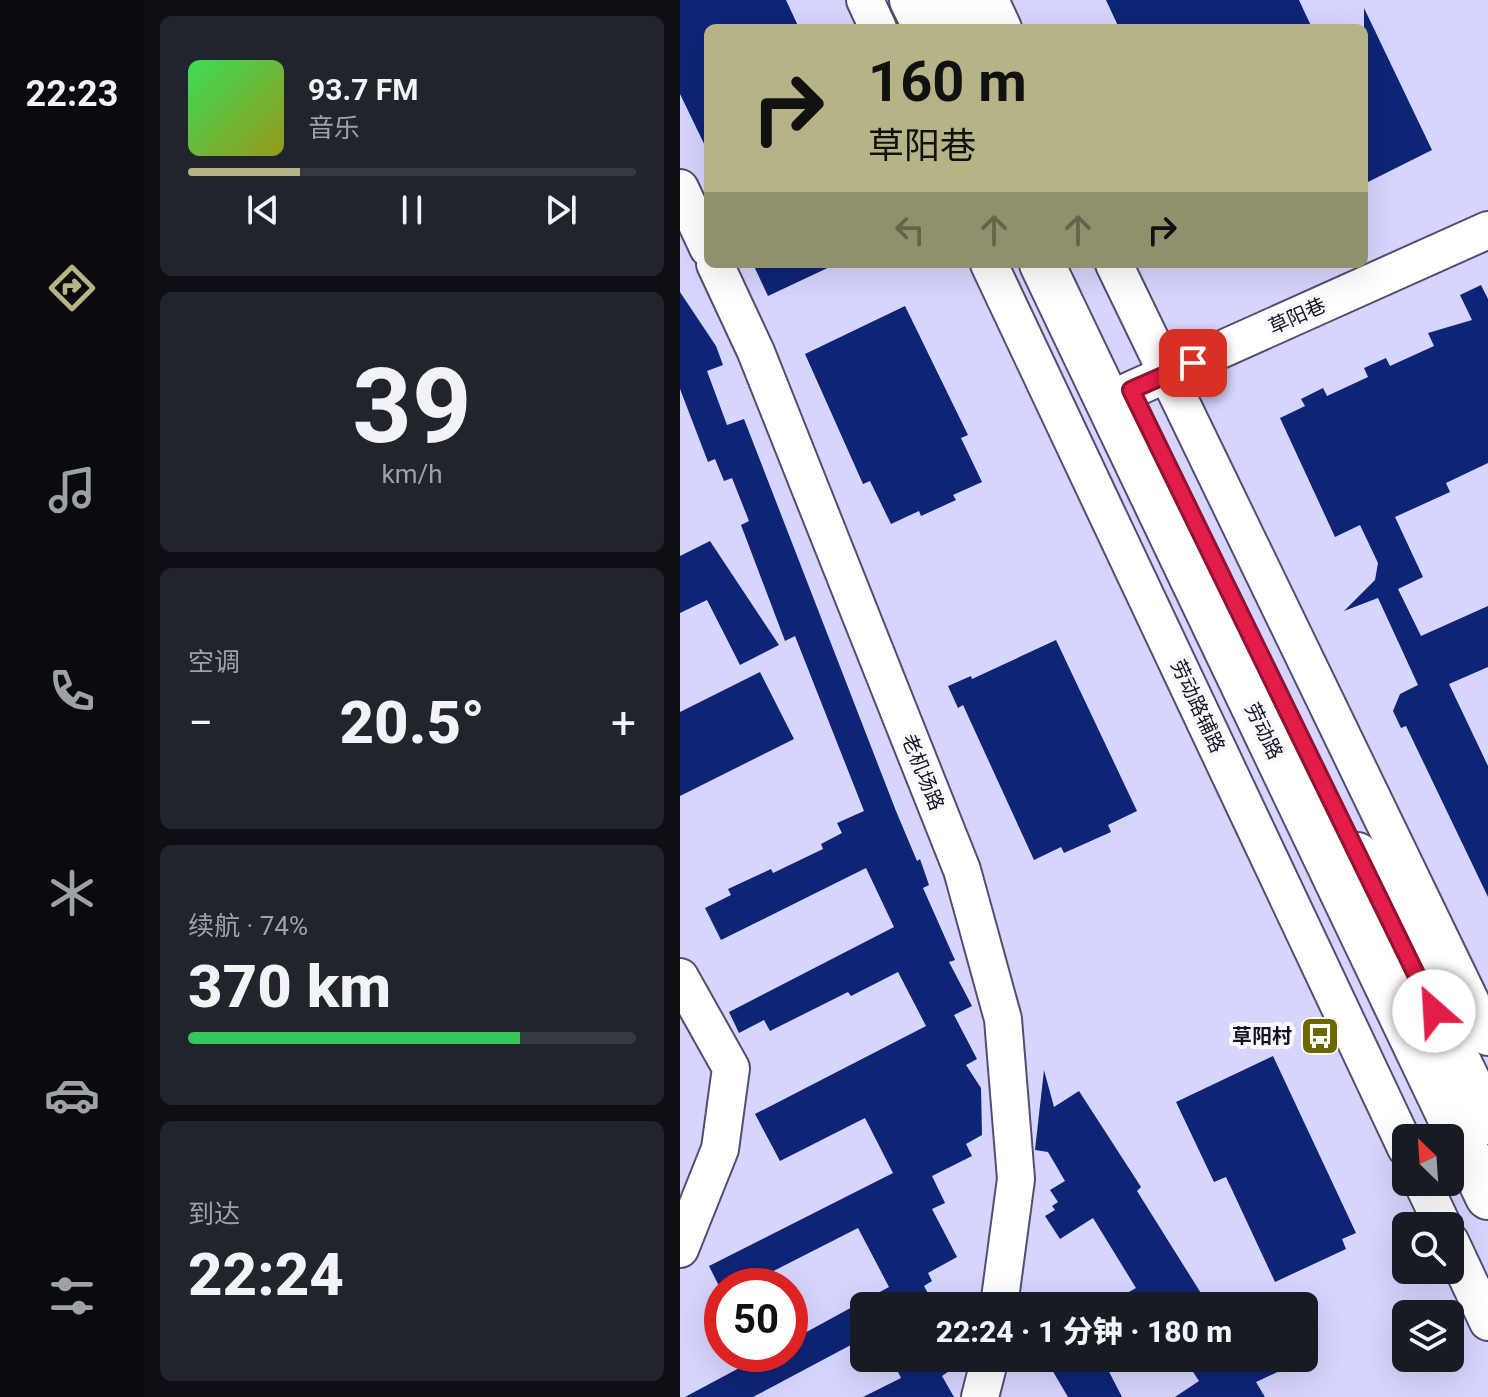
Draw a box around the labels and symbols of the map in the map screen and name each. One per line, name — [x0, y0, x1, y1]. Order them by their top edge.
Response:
street label: 草阳巷 — [1265, 293, 1329, 339]
pin — [1159, 329, 1227, 397]
street label: 劳动路辅路 — [1166, 656, 1230, 756]
street label: 劳动路 — [1240, 699, 1288, 763]
street label: 老机场路 — [897, 730, 949, 814]
position arrow — [1392, 969, 1476, 1053]
bus stop icon: 草阳村 — [1299, 1015, 1341, 1057]
place label: 草阳村 — [1232, 1024, 1292, 1048]
north arrow — [1392, 1124, 1464, 1196]
speed limit sign: 50 — [704, 1268, 808, 1372]

